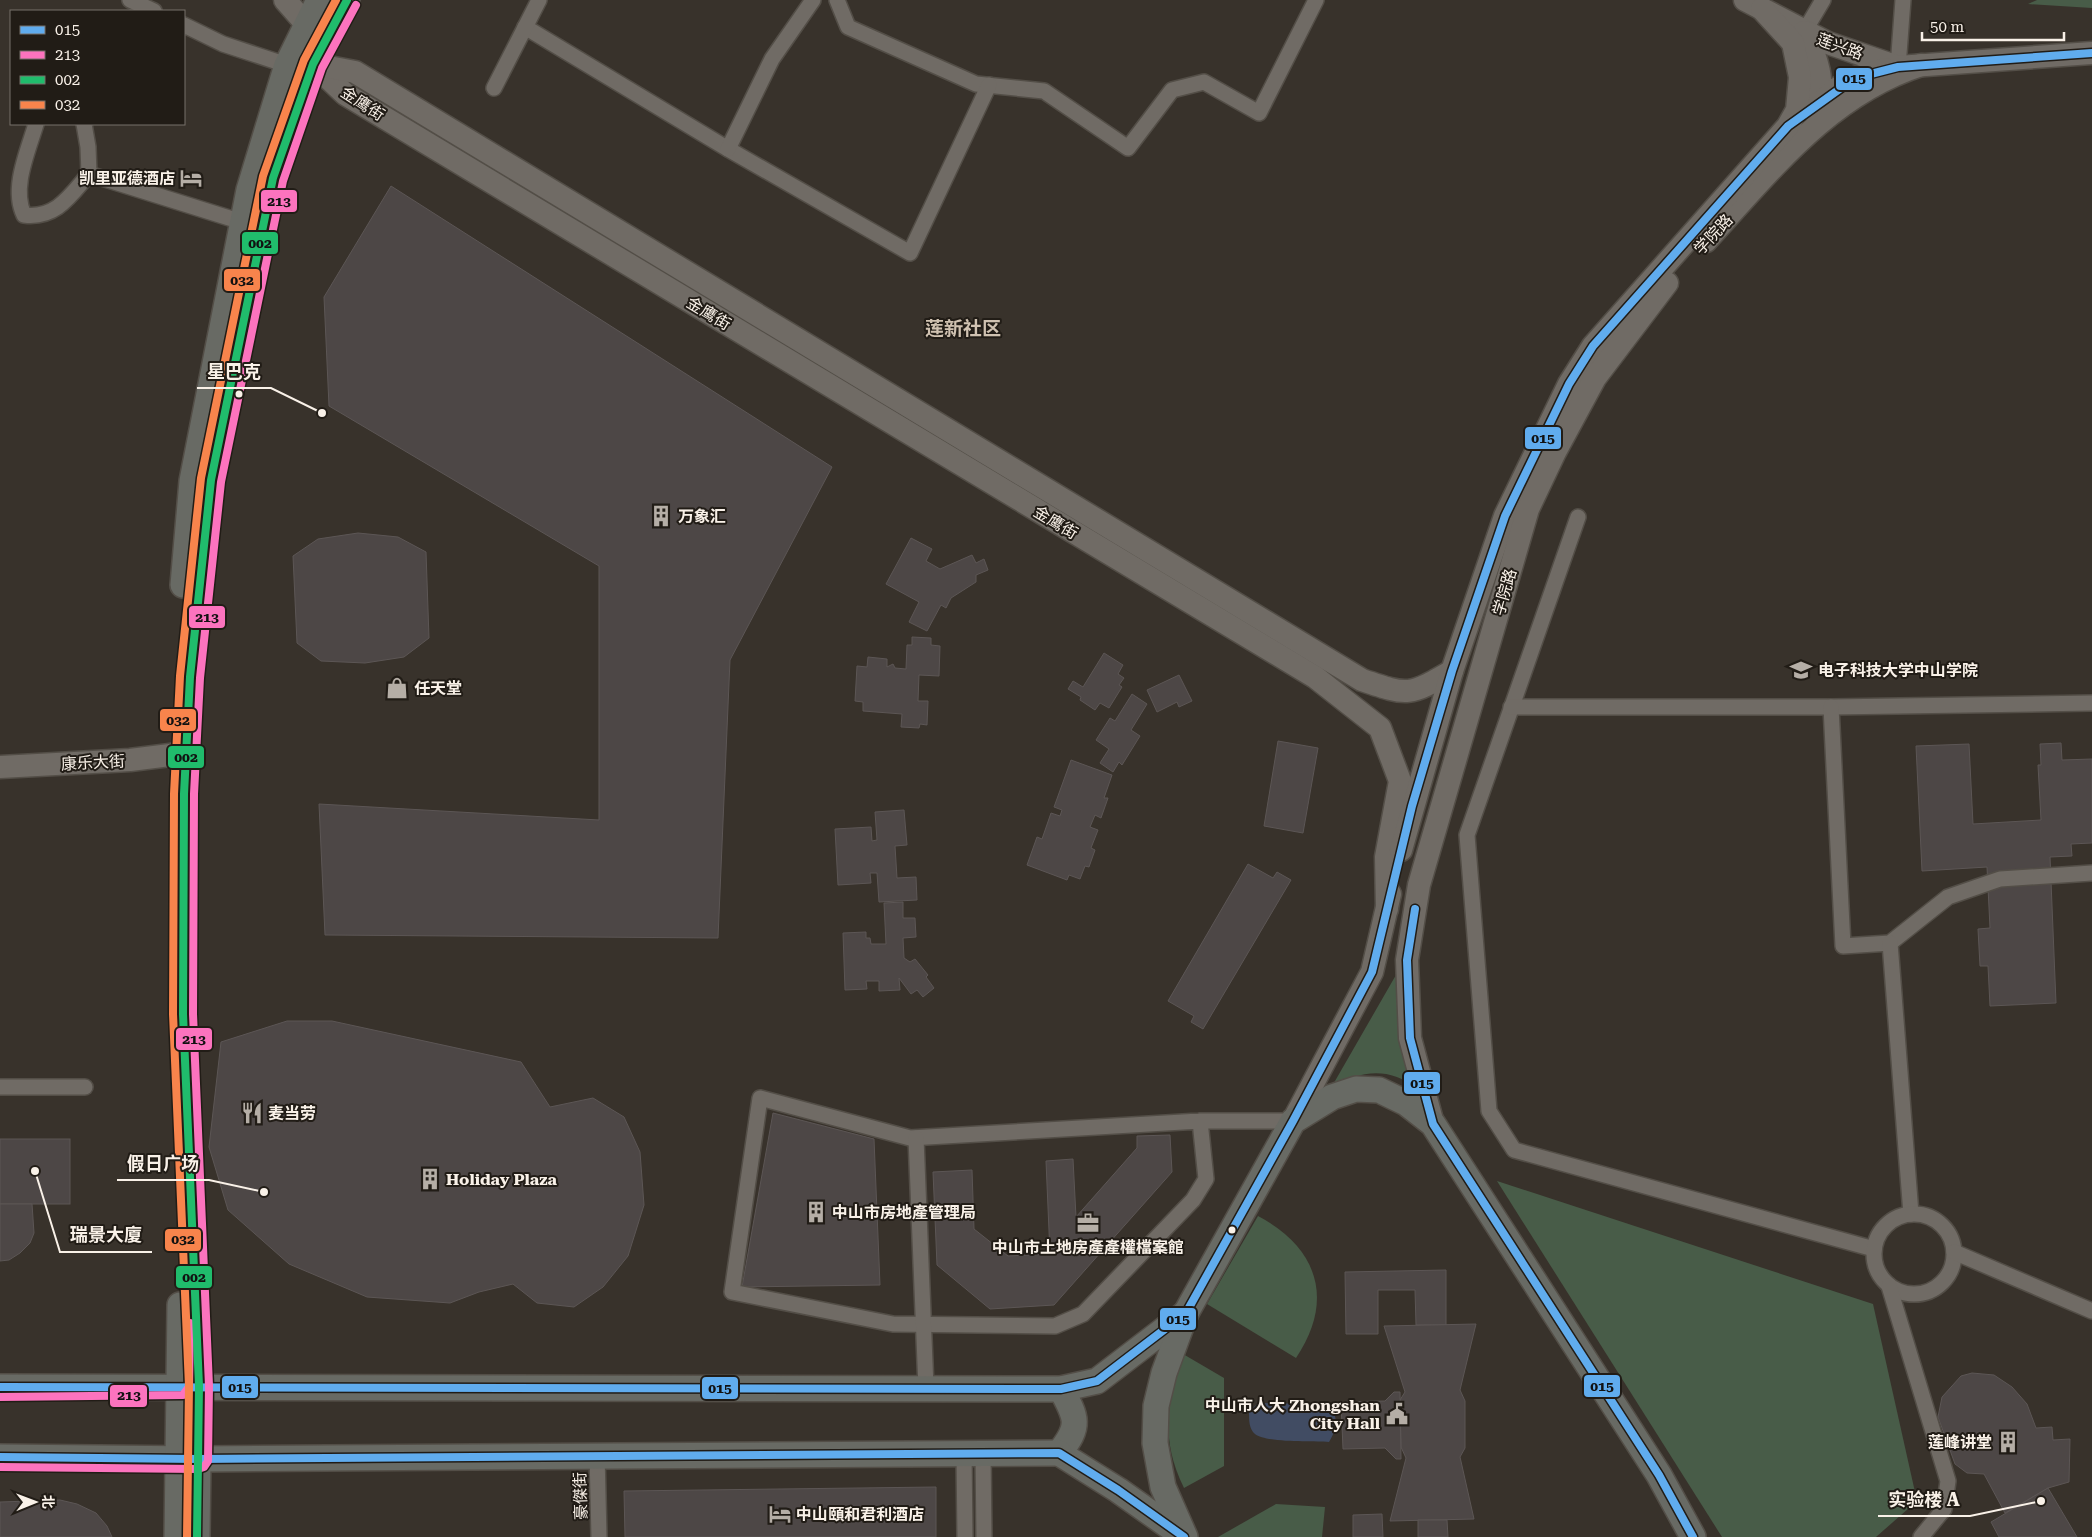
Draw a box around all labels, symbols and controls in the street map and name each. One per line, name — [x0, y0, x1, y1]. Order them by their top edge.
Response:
legend — [10, 10, 185, 125]
scale bar — [1922, 10, 2064, 42]
text: 50 m — [1930, 18, 1965, 36]
text: 015 — [55, 21, 80, 39]
street label: 莲兴路 — [1814, 29, 1866, 64]
text: 213 — [55, 46, 80, 64]
line badge: 015 — [1835, 67, 1873, 91]
text: 015 — [1842, 70, 1866, 86]
text: 002 — [55, 71, 80, 89]
street label: 金鹰街 — [337, 82, 388, 124]
text: 032 — [55, 96, 80, 114]
hotel icon: 凯里亚德酒店 — [178, 165, 204, 191]
place label: 凯里亚德酒店 — [79, 169, 175, 188]
line badge: 213 — [260, 189, 298, 213]
text: 213 — [267, 193, 291, 209]
street label: 学院路 — [1690, 210, 1737, 258]
line badge: 002 — [241, 231, 279, 255]
text: 002 — [248, 235, 272, 251]
line badge: 032 — [223, 268, 261, 292]
text: 032 — [230, 272, 254, 288]
street label: 金鹰街 — [683, 293, 734, 334]
district label: 莲新社区 — [925, 317, 1001, 340]
callout: 星巴克 — [197, 355, 271, 388]
text: 星巴克 — [207, 361, 261, 382]
unlabelled marker — [234, 389, 244, 399]
line badge: 015 — [1524, 426, 1562, 450]
text: 015 — [1531, 430, 1555, 446]
street label: 金鹰街 — [1030, 502, 1081, 543]
building icon: 万象汇 — [648, 503, 674, 529]
place label: 万象汇 — [678, 507, 726, 526]
street label: 学院路 — [1489, 566, 1520, 618]
line badge: 213 — [188, 605, 226, 629]
text: 213 — [195, 609, 219, 625]
school or university icon: 电子科技大学中山学院 — [1788, 657, 1814, 683]
place label: 电子科技大学中山学院 — [1818, 661, 1978, 680]
shop icon: 任天堂 — [384, 675, 410, 701]
place label: 任天堂 — [414, 679, 462, 698]
line badge: 032 — [159, 708, 197, 732]
text: 032 — [166, 712, 190, 728]
line badge: 002 — [167, 745, 205, 769]
text: 002 — [174, 749, 198, 765]
street label: 康乐大街 — [61, 751, 125, 774]
line badge: 213 — [175, 1027, 213, 1051]
text: 213 — [182, 1031, 206, 1047]
line badge: 015 — [1403, 1071, 1441, 1095]
text: 015 — [1410, 1075, 1434, 1091]
restaurant icon: 麦当劳 — [239, 1100, 265, 1126]
place label: 麦当劳 — [268, 1104, 316, 1123]
callout: 假日广场 — [117, 1147, 209, 1180]
text: 假日广场 — [127, 1153, 199, 1174]
building icon: Holiday Plaza — [417, 1166, 443, 1192]
place label: Holiday Plaza — [446, 1170, 557, 1189]
building icon: 中山市房地產管理局 — [803, 1199, 829, 1225]
place label: 中山市房地產管理局 — [832, 1203, 976, 1222]
office icon: 中山市土地房產產權檔案館 — [1075, 1210, 1101, 1236]
callout: 瑞景大廈 — [60, 1219, 152, 1252]
text: 瑞景大廈 — [70, 1224, 142, 1245]
unlabelled marker — [1227, 1225, 1237, 1235]
line badge: 032 — [164, 1228, 202, 1252]
text: 032 — [171, 1231, 195, 1247]
place label: 中山市土地房產產權檔案館 — [992, 1238, 1184, 1257]
line badge: 002 — [175, 1265, 213, 1289]
text: 002 — [182, 1269, 206, 1285]
line badge: 015 — [1159, 1307, 1197, 1331]
text: 015 — [1166, 1311, 1190, 1327]
line badge: 015 — [1583, 1374, 1621, 1398]
line badge: 015 — [221, 1375, 259, 1399]
line badge: 015 — [701, 1376, 739, 1400]
text: 015 — [1590, 1378, 1614, 1394]
text: 015 — [228, 1379, 252, 1395]
text: 015 — [708, 1380, 732, 1396]
line badge: 213 — [109, 1384, 148, 1408]
text: 213 — [117, 1387, 141, 1403]
place label: 中山市人大 Zhongshan City Hall — [1205, 1396, 1381, 1433]
public building icon: 中山市人大 Zhongshan City Hall — [1384, 1401, 1410, 1427]
building icon: 莲峰讲堂 — [1995, 1429, 2021, 1455]
place label: 莲峰讲堂 — [1928, 1433, 1992, 1452]
street label: 豪傑街 — [570, 1472, 591, 1520]
north arrow — [10, 1477, 60, 1527]
callout: 实验楼 A — [1878, 1483, 1970, 1516]
text: 实验楼 A — [1888, 1489, 1960, 1510]
text: 北 — [40, 1495, 56, 1509]
hotel icon: 中山頤和君利酒店 — [767, 1501, 793, 1527]
place label: 中山頤和君利酒店 — [796, 1505, 924, 1524]

